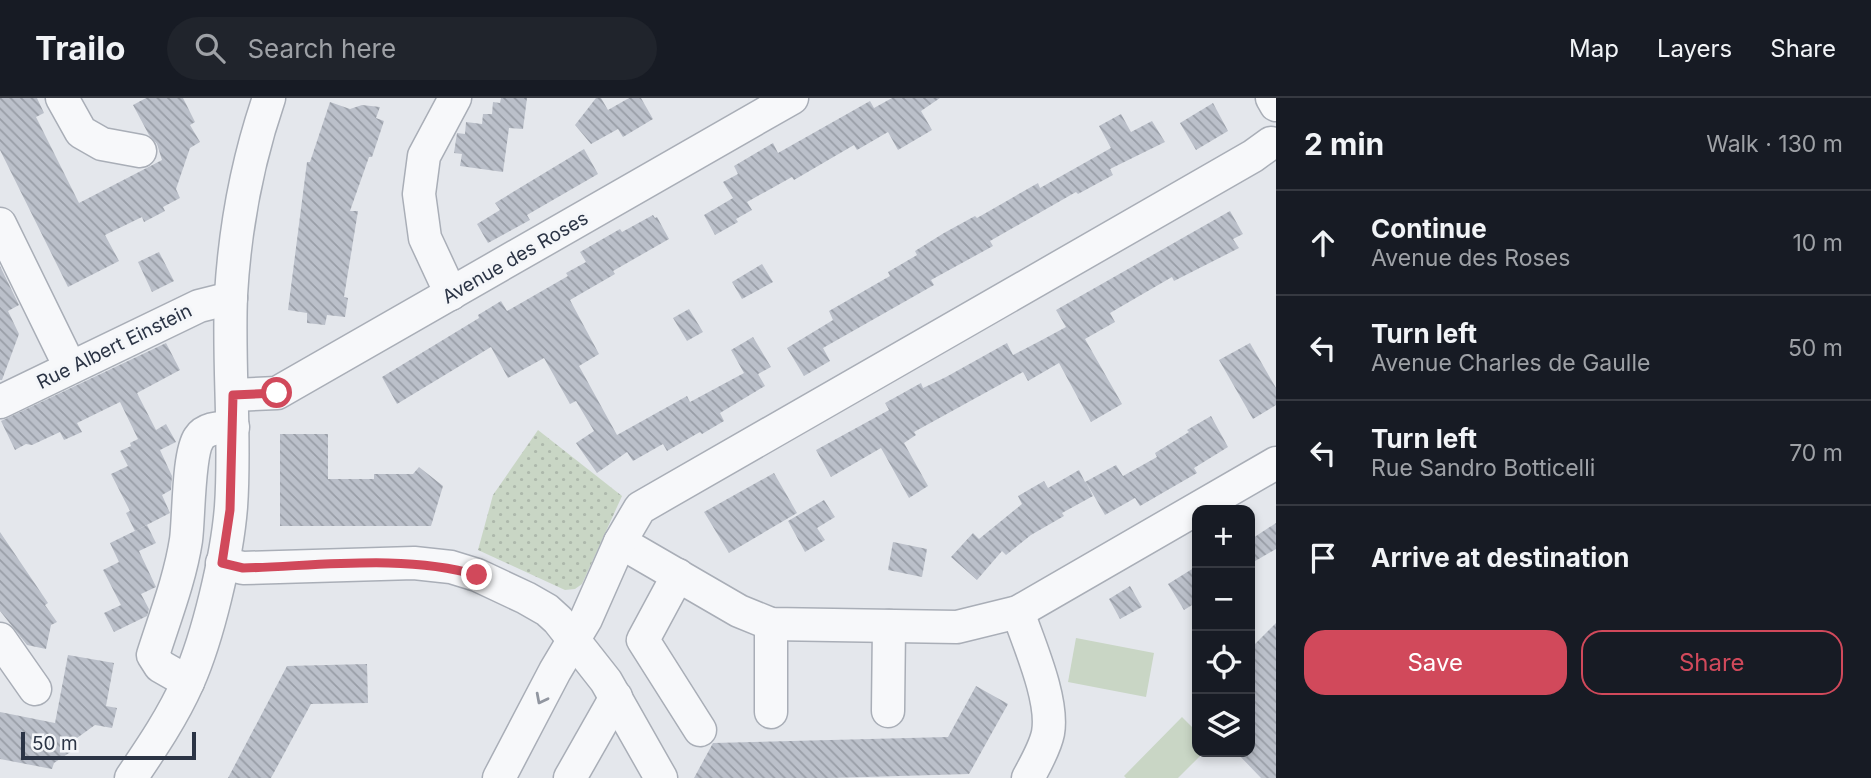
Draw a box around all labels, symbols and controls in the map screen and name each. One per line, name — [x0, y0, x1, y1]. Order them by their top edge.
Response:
search box — [167, 17, 657, 80]
text: Trailo — [35, 28, 125, 68]
icon: search — [191, 29, 229, 67]
text: Search here — [247, 33, 396, 64]
text: Map — [1569, 34, 1619, 63]
text: Layers — [1657, 34, 1732, 63]
text: Share — [1770, 34, 1836, 63]
text: 2 min — [1304, 126, 1384, 162]
text: Walk · 130 m — [1706, 130, 1843, 158]
street label: Avenue des Roses — [438, 206, 592, 309]
text: Continue — [1371, 213, 1487, 244]
icon: ahead — [1304, 224, 1342, 262]
text: 10 m — [1793, 229, 1843, 257]
text: Avenue des Roses — [1371, 244, 1570, 272]
street label: Rue Albert Einstein — [33, 299, 195, 394]
text: Turn left — [1371, 318, 1477, 349]
icon: left — [1304, 329, 1342, 367]
text: 50 m — [1788, 334, 1843, 362]
text: Avenue Charles de Gaulle — [1371, 349, 1650, 377]
route start — [261, 377, 292, 408]
text: Turn left — [1371, 423, 1477, 454]
icon: left — [1304, 434, 1342, 472]
text: 70 m — [1789, 439, 1843, 467]
text: Rue Sandro Botticelli — [1371, 454, 1595, 482]
map controls — [1192, 505, 1255, 757]
button: + — [1192, 505, 1255, 568]
icon: arrive — [1304, 539, 1342, 577]
text: Arrive at destination — [1371, 542, 1630, 573]
route end — [461, 559, 492, 590]
button: − — [1192, 568, 1255, 631]
button: Save — [1304, 630, 1567, 695]
button: Share — [1581, 630, 1843, 695]
button: locate — [1192, 631, 1255, 694]
one-way arrow — [535, 692, 549, 704]
button: layers — [1192, 694, 1255, 757]
scale bar — [21, 729, 196, 761]
text: 50 m — [32, 732, 78, 755]

